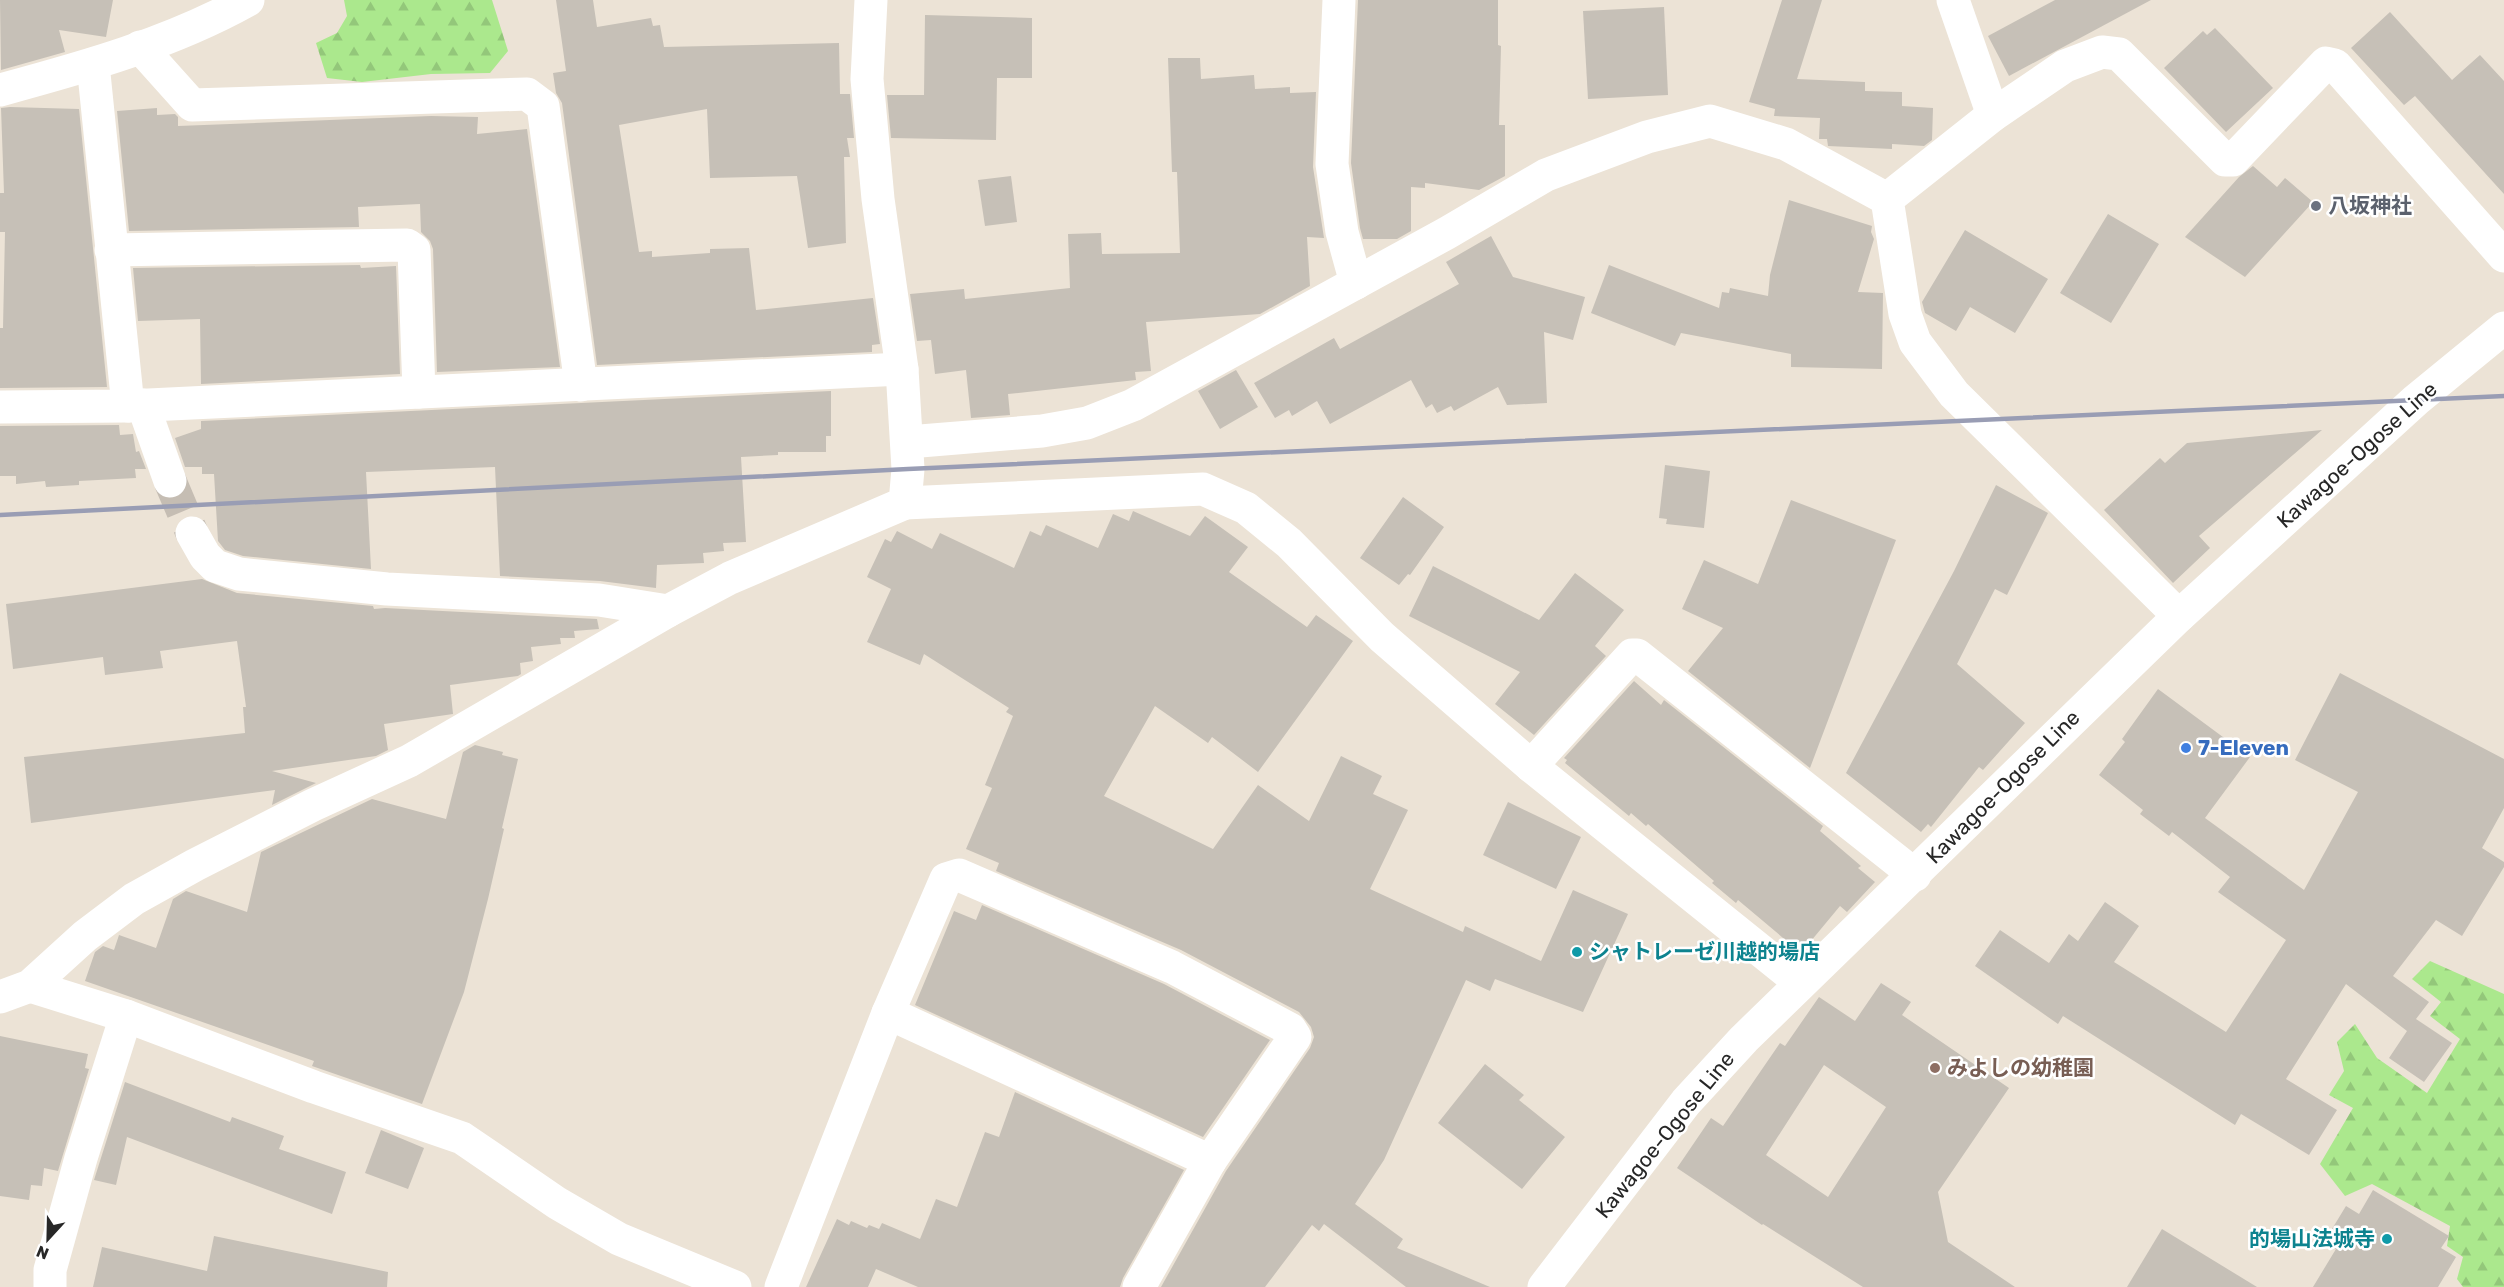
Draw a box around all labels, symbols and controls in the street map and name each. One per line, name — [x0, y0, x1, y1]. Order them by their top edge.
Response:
place label: 八坂神社 — [2328, 193, 2412, 218]
marker: 八坂神社 — [2309, 199, 2323, 213]
street label: Kawagoe-Ogose Line — [2272, 376, 2442, 533]
street label: Kawagoe-Ogose Line — [1921, 705, 2084, 868]
place label: 7-Eleven — [2198, 735, 2289, 760]
marker: 7-Eleven — [2179, 741, 2193, 755]
place label: シャトレーゼ川越的場店 — [1589, 939, 1820, 964]
marker: シャトレーゼ川越的場店 — [1570, 945, 1584, 959]
street label: Kawagoe-Ogose Line — [1590, 1047, 1739, 1223]
place label: みよしの幼稚園 — [1947, 1055, 2094, 1080]
marker: みよしの幼稚園 — [1928, 1061, 1942, 1075]
north arrow — [18, 1209, 78, 1269]
place label: 的場山法城寺 — [2249, 1226, 2375, 1251]
marker: 的場山法城寺 — [2380, 1232, 2394, 1246]
text: N — [34, 1241, 51, 1263]

